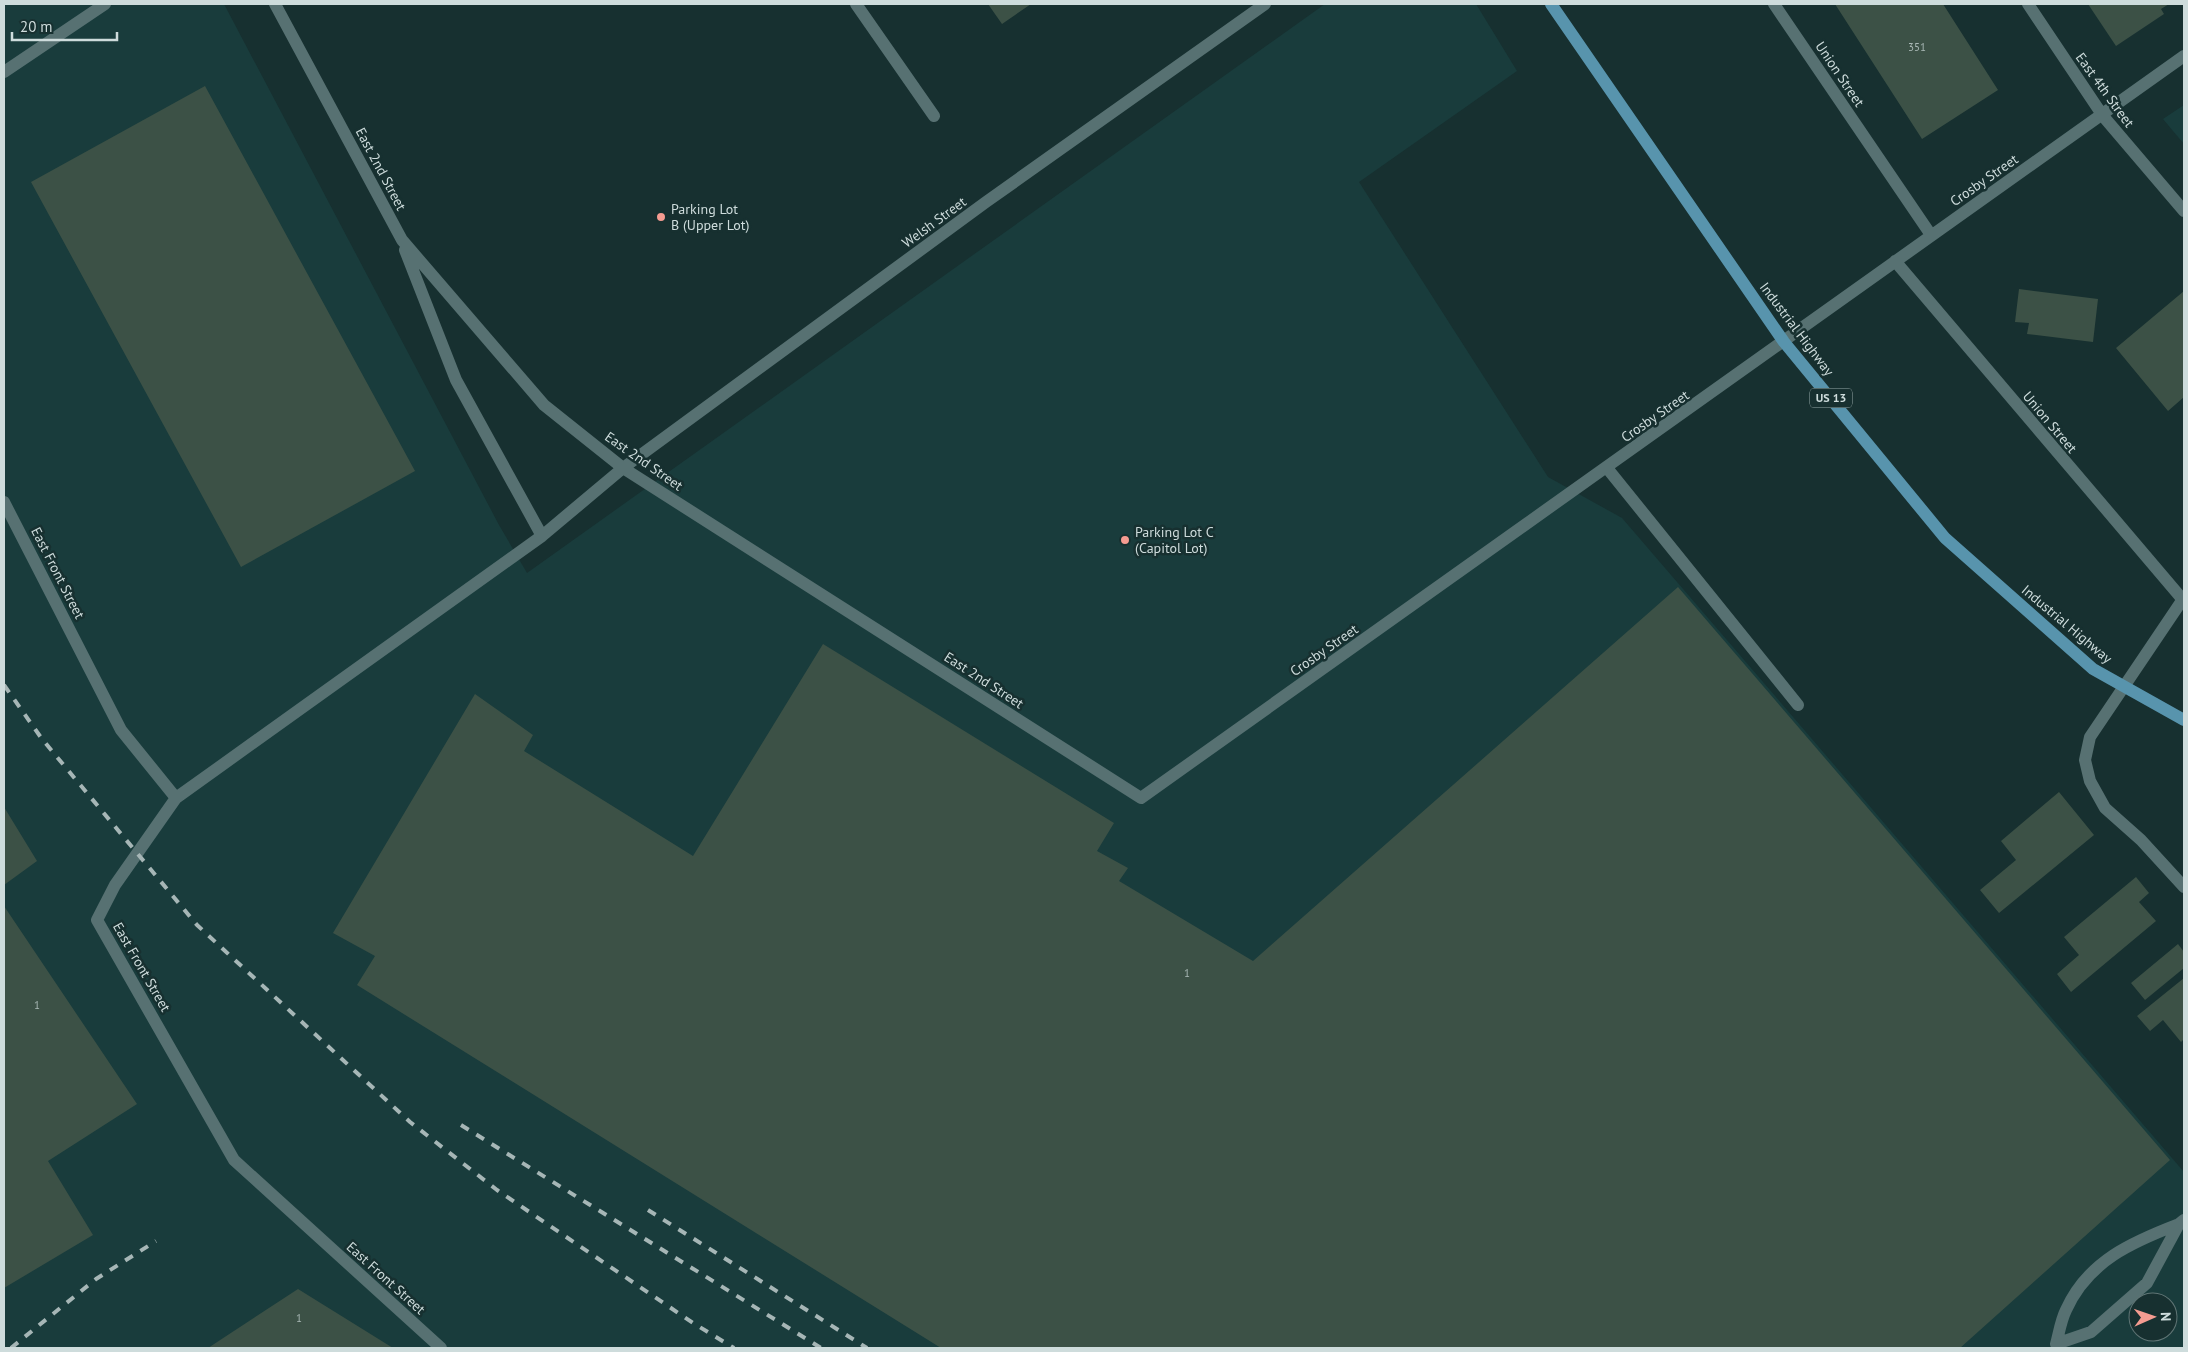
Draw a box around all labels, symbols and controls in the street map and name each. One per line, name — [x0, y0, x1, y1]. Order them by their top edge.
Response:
scale bar — [12, 10, 118, 42]
text: 20 m — [20, 17, 53, 36]
street label: Union Street — [1812, 38, 1869, 110]
house number: 351 — [1908, 40, 1926, 54]
street label: East 4th Street — [2072, 49, 2138, 131]
street label: East 2nd Street — [352, 125, 410, 214]
street label: Crosby Street — [1947, 150, 2022, 210]
street label: Welsh Street — [898, 192, 970, 251]
place label: Parking Lot B (Upper Lot) — [671, 200, 749, 234]
marker: Parking Lot B (Upper Lot) — [655, 211, 667, 223]
street label: Industrial Highway — [1756, 279, 1838, 380]
street label: Crosby Street — [1618, 386, 1693, 446]
street label: Union Street — [2019, 387, 2081, 457]
road number: US 13 — [1810, 388, 1852, 408]
street label: East 2nd Street — [602, 427, 687, 495]
place label: Parking Lot C (Capitol Lot) — [1135, 523, 1214, 557]
street label: East Front Street — [27, 524, 89, 622]
marker: Parking Lot C (Capitol Lot) — [1119, 534, 1131, 546]
street label: Industrial Highway — [2018, 581, 2116, 667]
street label: Crosby Street — [1287, 620, 1362, 680]
street label: East 2nd Street — [941, 648, 1027, 713]
street label: East Front Street — [109, 919, 175, 1015]
house number: 1 — [1184, 966, 1190, 980]
house number: 1 — [34, 998, 40, 1012]
street label: East Front Street — [343, 1238, 429, 1318]
north arrow — [2128, 1292, 2178, 1342]
house number: 1 — [296, 1311, 302, 1325]
text: N — [2157, 1312, 2175, 1321]

